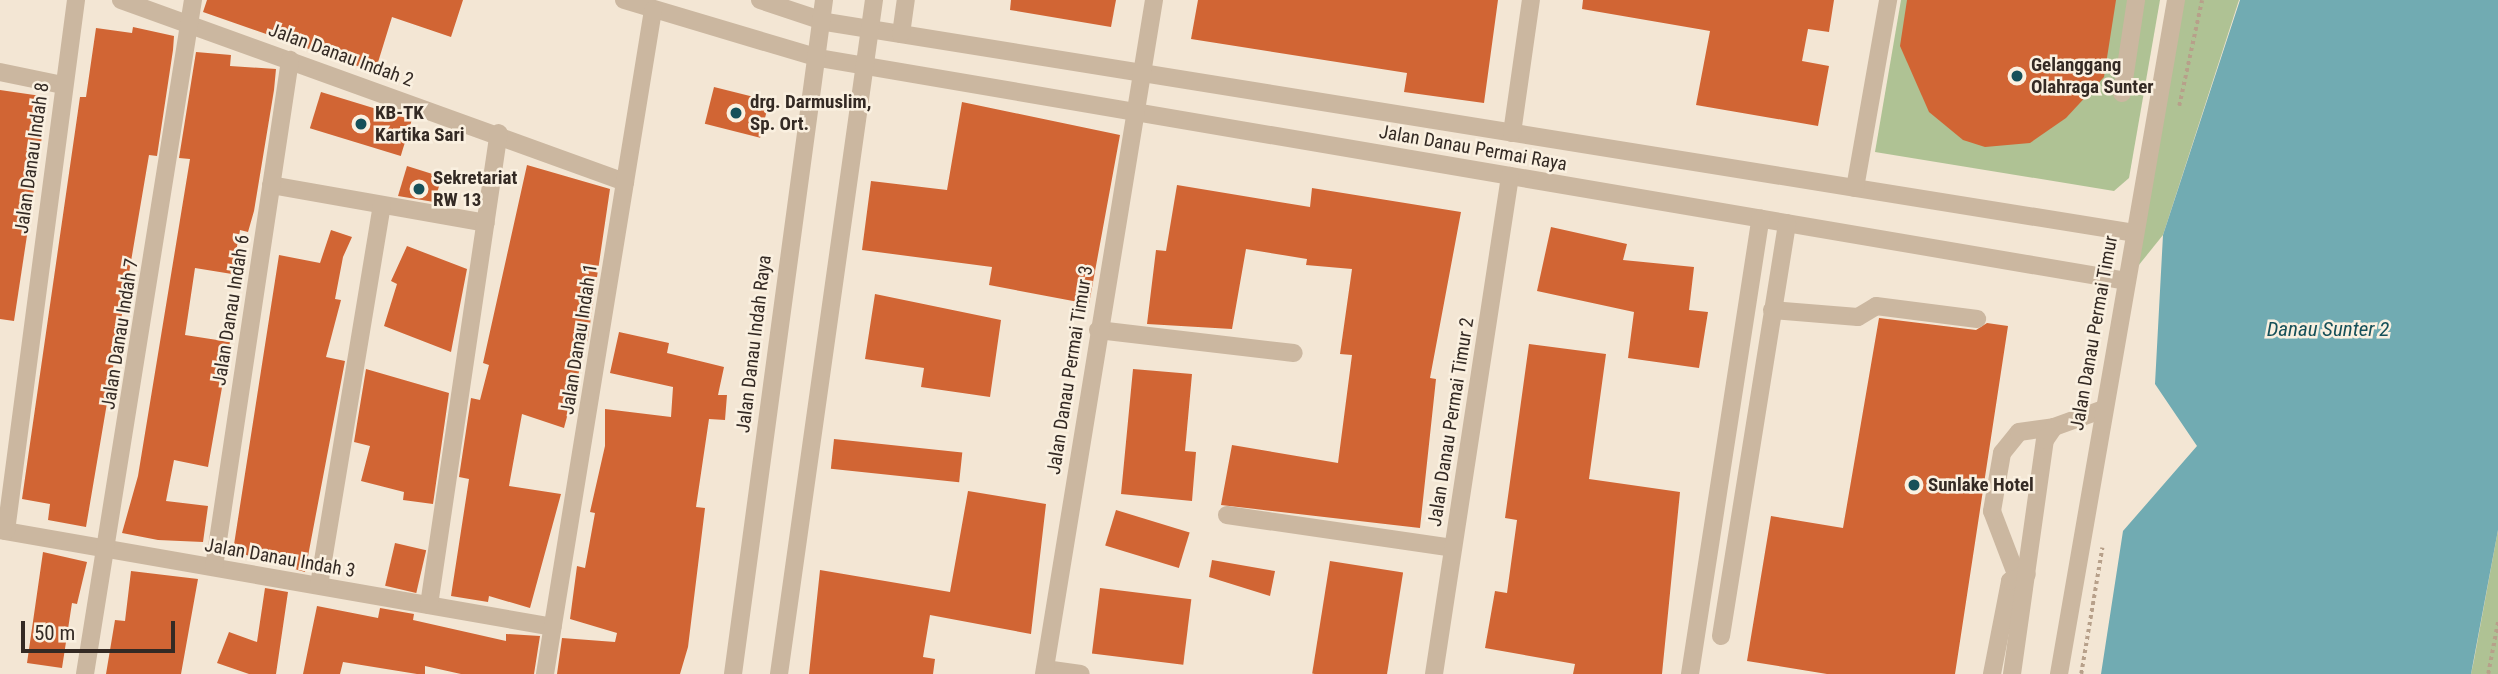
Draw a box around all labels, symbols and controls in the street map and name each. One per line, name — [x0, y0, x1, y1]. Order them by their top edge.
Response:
street label: Jalan Danau Indah 2 — [265, 18, 417, 92]
place label: Gelanggang Olahraga Sunter — [2031, 54, 2154, 98]
marker: Gelanggang Olahraga Sunter — [2009, 68, 2025, 84]
street label: Jalan Danau Indah 8 — [10, 81, 54, 235]
place label: drg. Darmuslim, Sp. Ort. — [750, 91, 871, 135]
place label: KB-TK Kartika Sari — [375, 102, 465, 146]
marker: drg. Darmuslim, Sp. Ort. — [728, 105, 744, 121]
marker: KB-TK Kartika Sari — [353, 116, 369, 132]
street label: Jalan Danau Permai Raya — [1377, 120, 1569, 176]
place label: Sekretariat RW 13 — [433, 167, 517, 211]
marker: Sekretariat RW 13 — [411, 181, 427, 197]
street label: Jalan Danau Indah 6 — [208, 233, 254, 387]
street label: Jalan Danau Permai Timur — [2066, 234, 2122, 432]
street label: Jalan Danau Indah Raya — [732, 254, 776, 434]
street label: Jalan Danau Indah 7 — [97, 257, 143, 411]
street label: Jalan Danau Indah 1 — [556, 262, 602, 416]
street label: Jalan Danau Permai Timur 3 — [1042, 264, 1098, 476]
street label: Jalan Danau Permai Timur 2 — [1423, 316, 1479, 528]
water label: Danau Sunter 2 — [2267, 316, 2389, 342]
place label: Sunlake Hotel — [1928, 474, 2034, 496]
marker: Sunlake Hotel — [1906, 477, 1922, 493]
street label: Jalan Danau Indah 3 — [203, 534, 357, 582]
scale bar — [24, 608, 178, 652]
text: 50 m — [34, 621, 75, 645]

